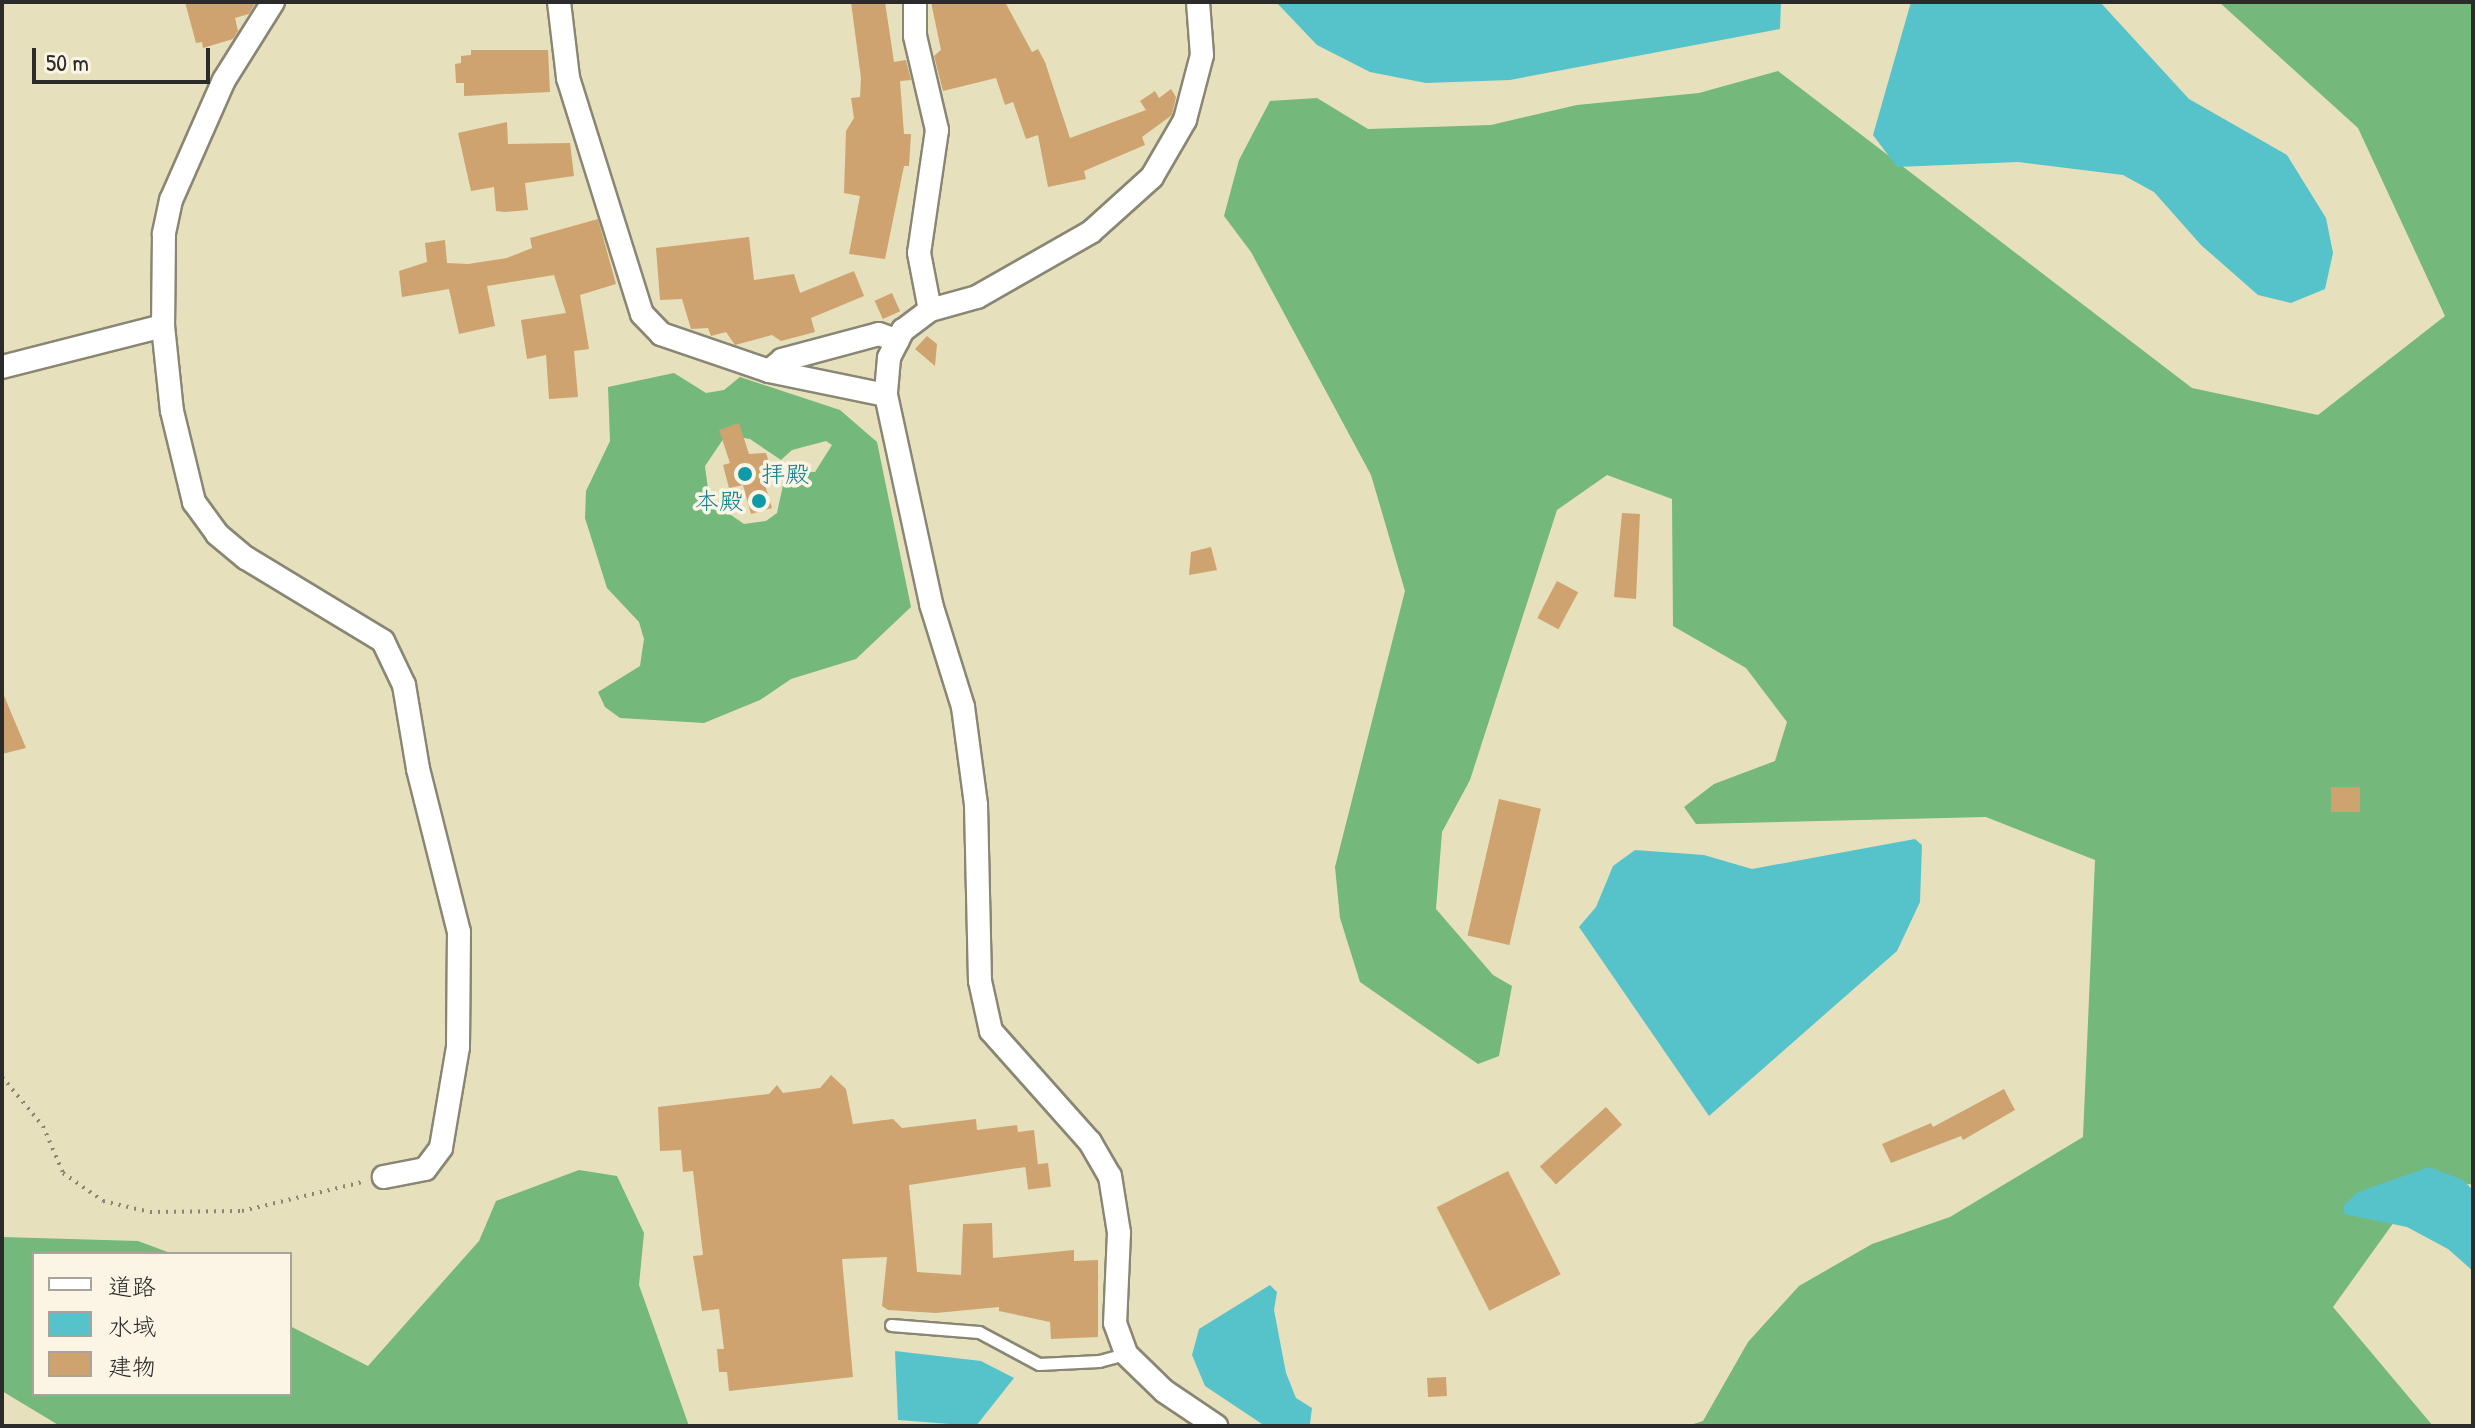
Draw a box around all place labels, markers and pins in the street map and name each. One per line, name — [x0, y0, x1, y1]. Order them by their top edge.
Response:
place label: 拝殿 — [761, 460, 809, 488]
marker: 拝殿 — [736, 465, 754, 483]
place label: 本殿 — [695, 487, 743, 515]
marker: 本殿 — [750, 492, 768, 510]

